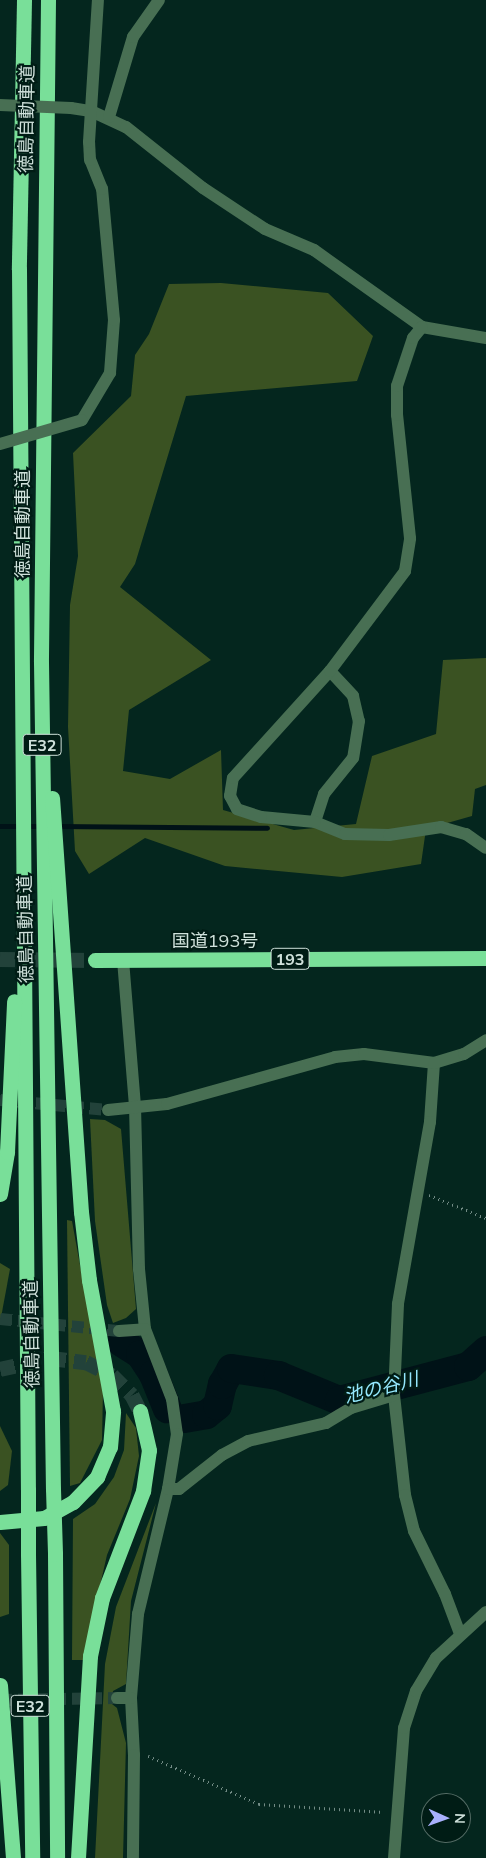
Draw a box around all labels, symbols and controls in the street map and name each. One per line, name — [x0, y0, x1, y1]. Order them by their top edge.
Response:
street label: 徳島自動車道 — [15, 65, 39, 173]
street label: 徳島自動車道 — [12, 470, 34, 578]
road number: E32 — [22, 732, 62, 758]
street label: 徳島自動車道 — [14, 875, 38, 983]
street label: 国道193号 — [172, 930, 258, 952]
road number: 193 — [270, 946, 310, 972]
street label: 徳島自動車道 — [20, 1280, 44, 1388]
water label: 池の谷川 — [341, 1368, 421, 1408]
road number: E32 — [10, 1692, 50, 1720]
north arrow — [421, 1793, 471, 1843]
text: N — [451, 1813, 469, 1824]

